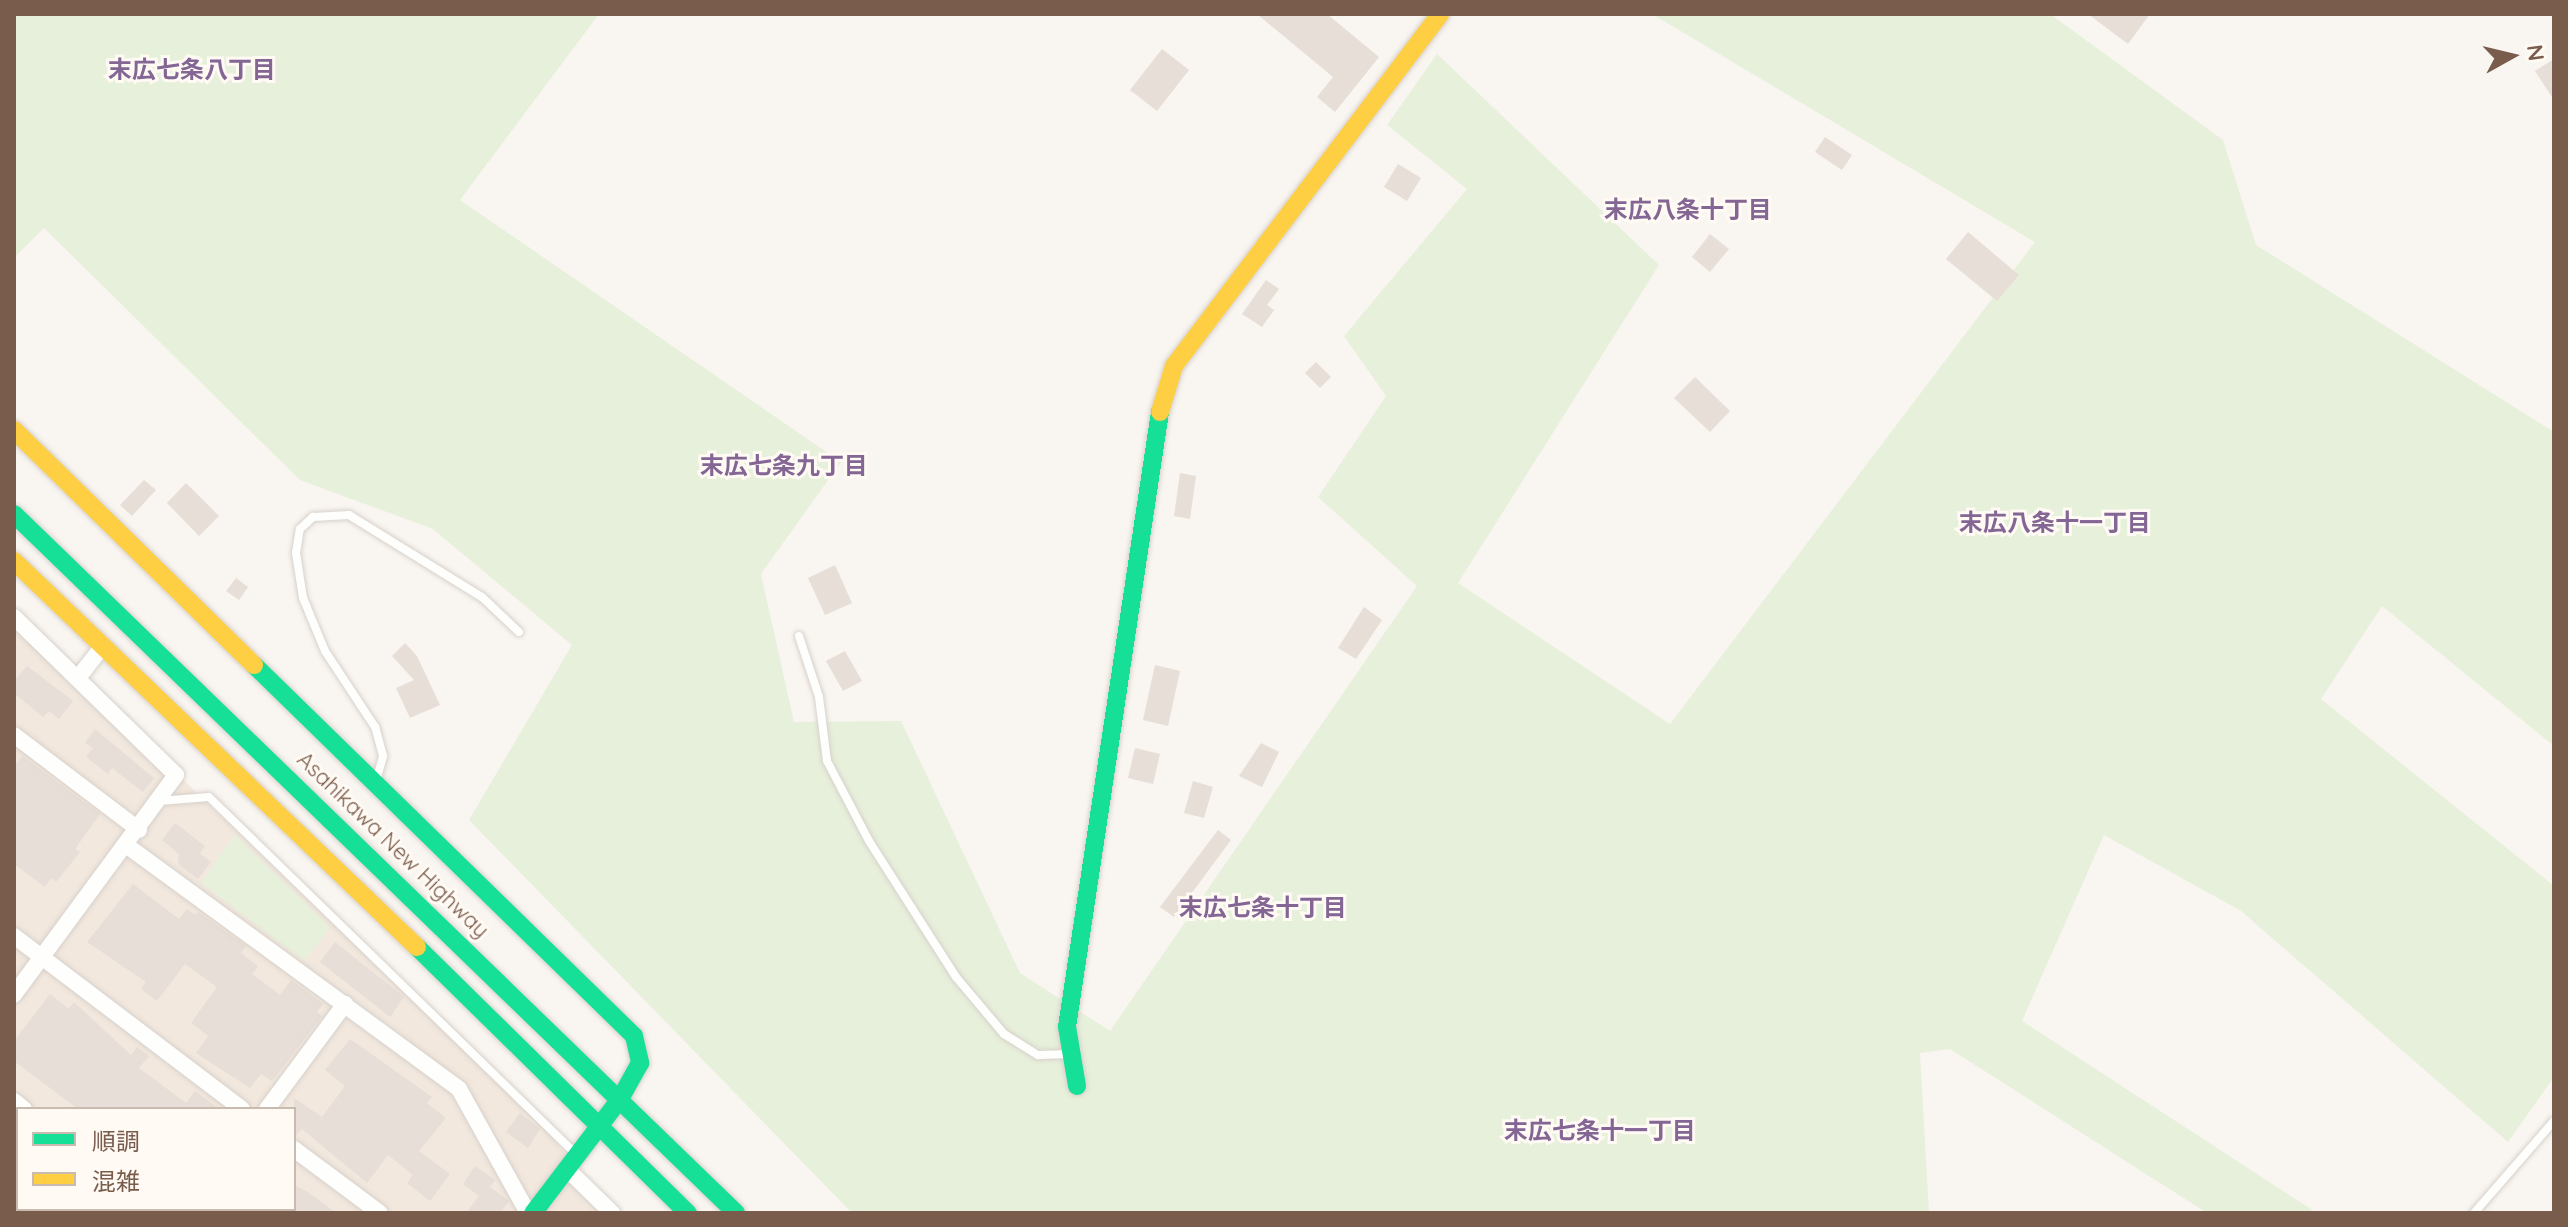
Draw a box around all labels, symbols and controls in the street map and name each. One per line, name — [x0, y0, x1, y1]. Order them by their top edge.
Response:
north arrow — [2472, 16, 2552, 96]
text: N — [2521, 43, 2551, 63]
district label: 末広七条八丁目 — [108, 56, 276, 84]
district label: 末広八条十丁目 — [1604, 196, 1772, 224]
district label: 末広七条九丁目 — [700, 452, 868, 480]
district label: 末広八条十一丁目 — [1959, 509, 2151, 537]
street label: Asahikawa New Highway — [292, 746, 494, 944]
district label: 末広七条十丁目 — [1179, 894, 1347, 922]
legend — [16, 1107, 296, 1211]
district label: 末広七条十一丁目 — [1504, 1117, 1696, 1145]
text: 順調 — [92, 1126, 140, 1156]
text: 混雑 — [92, 1166, 140, 1196]

